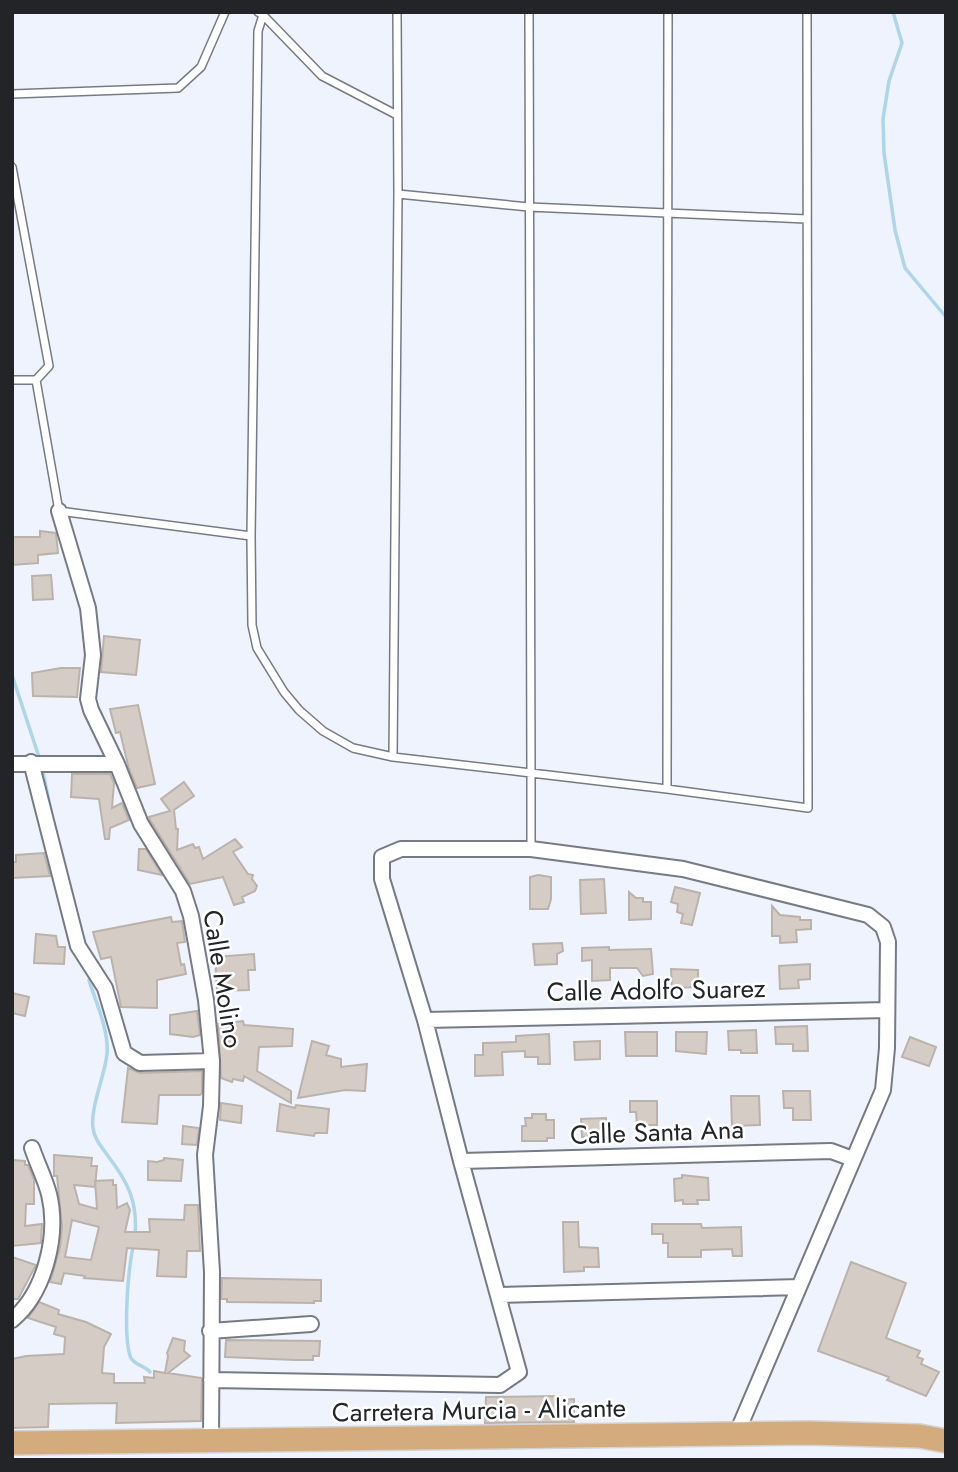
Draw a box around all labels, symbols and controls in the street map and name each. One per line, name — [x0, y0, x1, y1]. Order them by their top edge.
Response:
street label: Calle Molino — [193, 907, 253, 1051]
street label: Calle Adolfo Suarez — [546, 969, 766, 1011]
street label: Calle Santa Ana — [570, 1110, 744, 1154]
street label: Carretera Murcia - Alicante — [332, 1388, 626, 1432]

